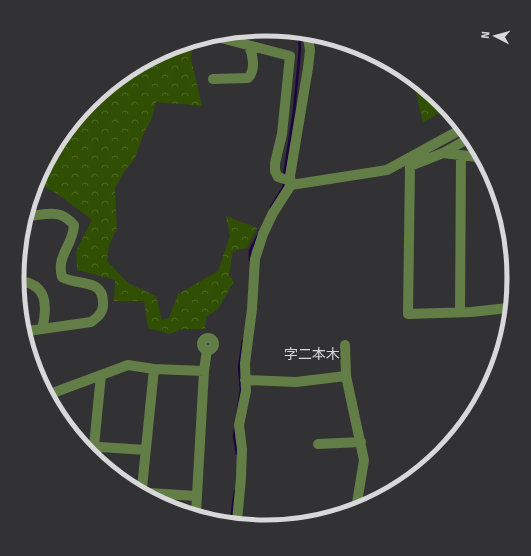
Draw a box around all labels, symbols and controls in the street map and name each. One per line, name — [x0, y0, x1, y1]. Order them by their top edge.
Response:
north arrow — [475, 16, 515, 56]
text: N — [479, 31, 492, 39]
district label: 字二本木 — [284, 346, 340, 363]

